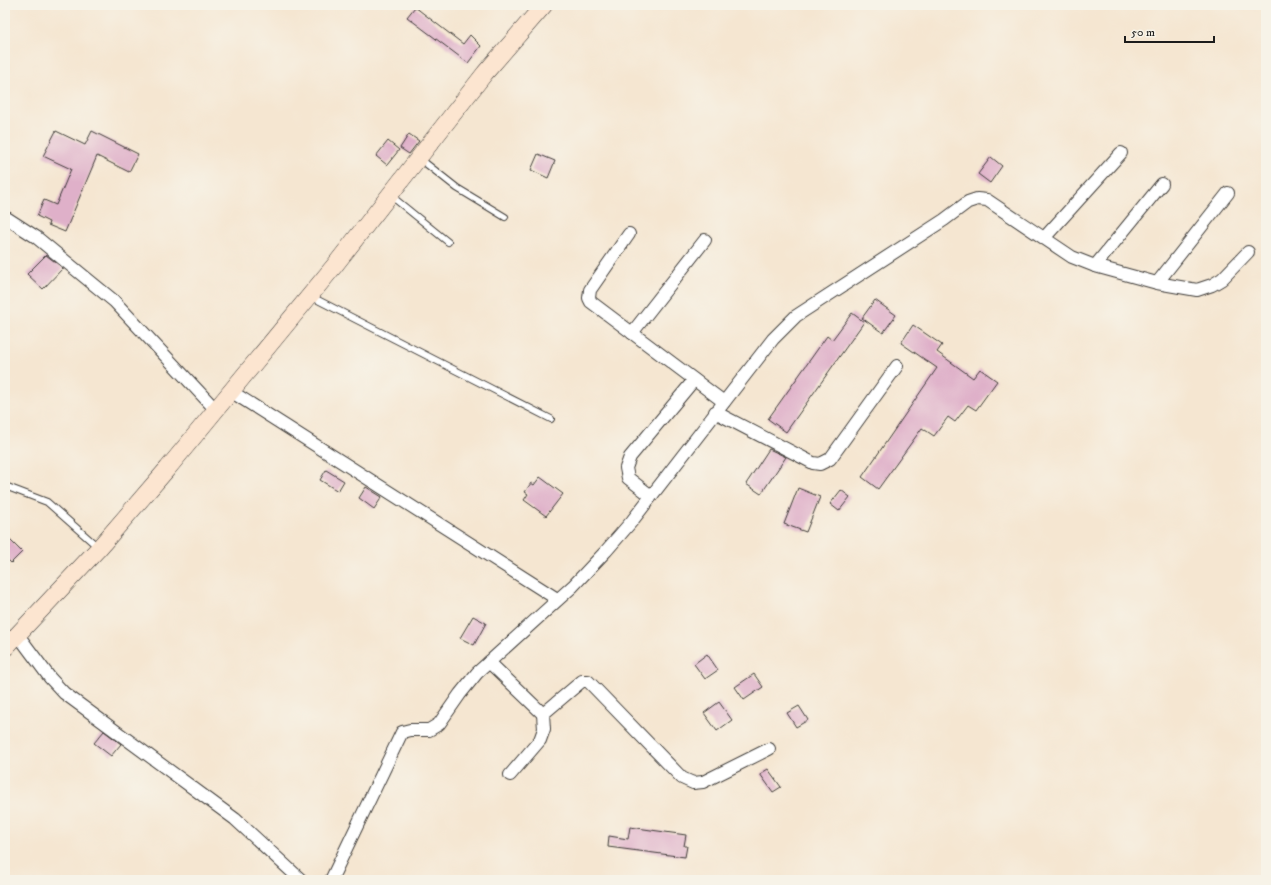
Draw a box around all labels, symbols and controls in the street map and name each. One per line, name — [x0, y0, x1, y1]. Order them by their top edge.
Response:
scale bar — [1125, 18, 1214, 44]
text: 50 m — [1131, 25, 1155, 40]

